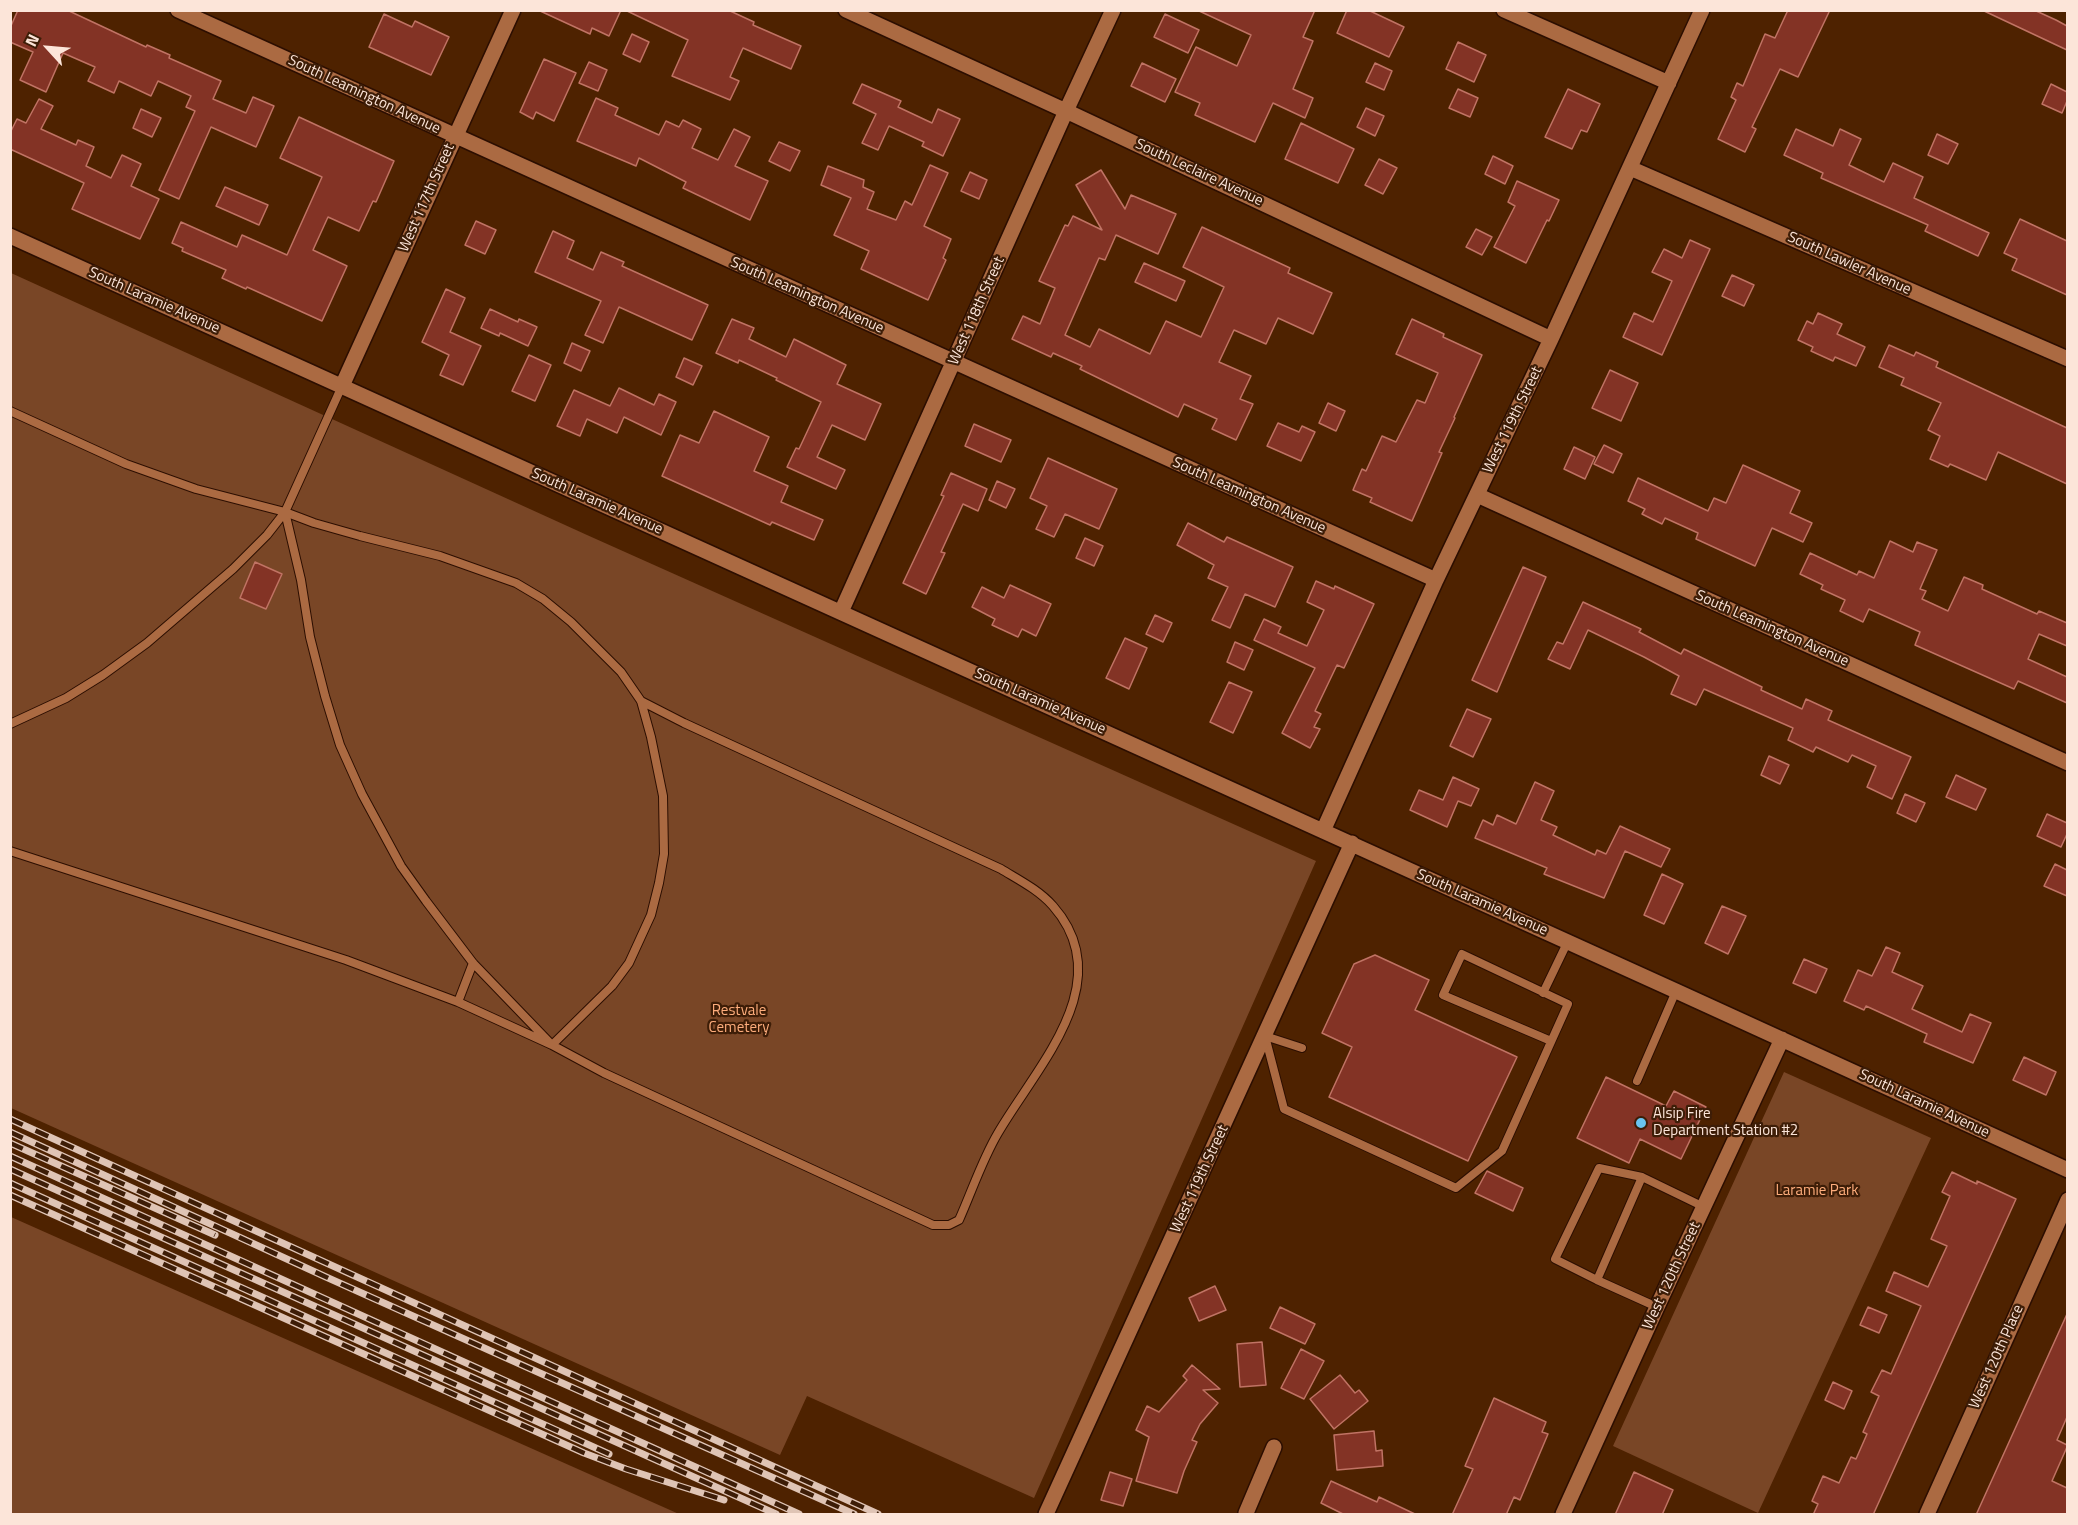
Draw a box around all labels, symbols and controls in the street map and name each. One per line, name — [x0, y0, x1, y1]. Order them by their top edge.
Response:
north arrow — [18, 18, 78, 78]
text: N — [19, 30, 45, 50]
street label: South Leamington Avenue — [285, 52, 443, 138]
street label: South Leclaire Avenue — [1132, 135, 1266, 211]
street label: West 117th Street — [395, 141, 459, 255]
street label: South Lawler Avenue — [1784, 229, 1914, 299]
street label: South Leamington Avenue — [728, 254, 886, 338]
street label: West 118th Street — [945, 254, 1009, 368]
street label: South Laramie Avenue — [86, 264, 222, 338]
street label: West 119th Street — [1479, 364, 1547, 476]
street label: South Leamington Avenue — [1170, 454, 1328, 538]
street label: South Laramie Avenue — [529, 465, 665, 539]
street label: South Leamington Avenue — [1693, 587, 1851, 671]
street label: South Laramie Avenue — [972, 665, 1108, 739]
street label: South Laramie Avenue — [1414, 866, 1550, 940]
park label: Restvale Cemetery — [709, 1002, 769, 1037]
street label: South Laramie Avenue — [1856, 1066, 1992, 1142]
place label: Alsip Fire Department Station #2 — [1653, 1105, 1798, 1140]
marker: Alsip Fire Department Station #2 — [1634, 1116, 1648, 1130]
street label: West 119th Street — [1167, 1122, 1233, 1236]
park label: Laramie Park — [1776, 1182, 1858, 1200]
street label: West 120th Street — [1639, 1219, 1705, 1333]
street label: West 120th Place — [1966, 1302, 2028, 1412]

